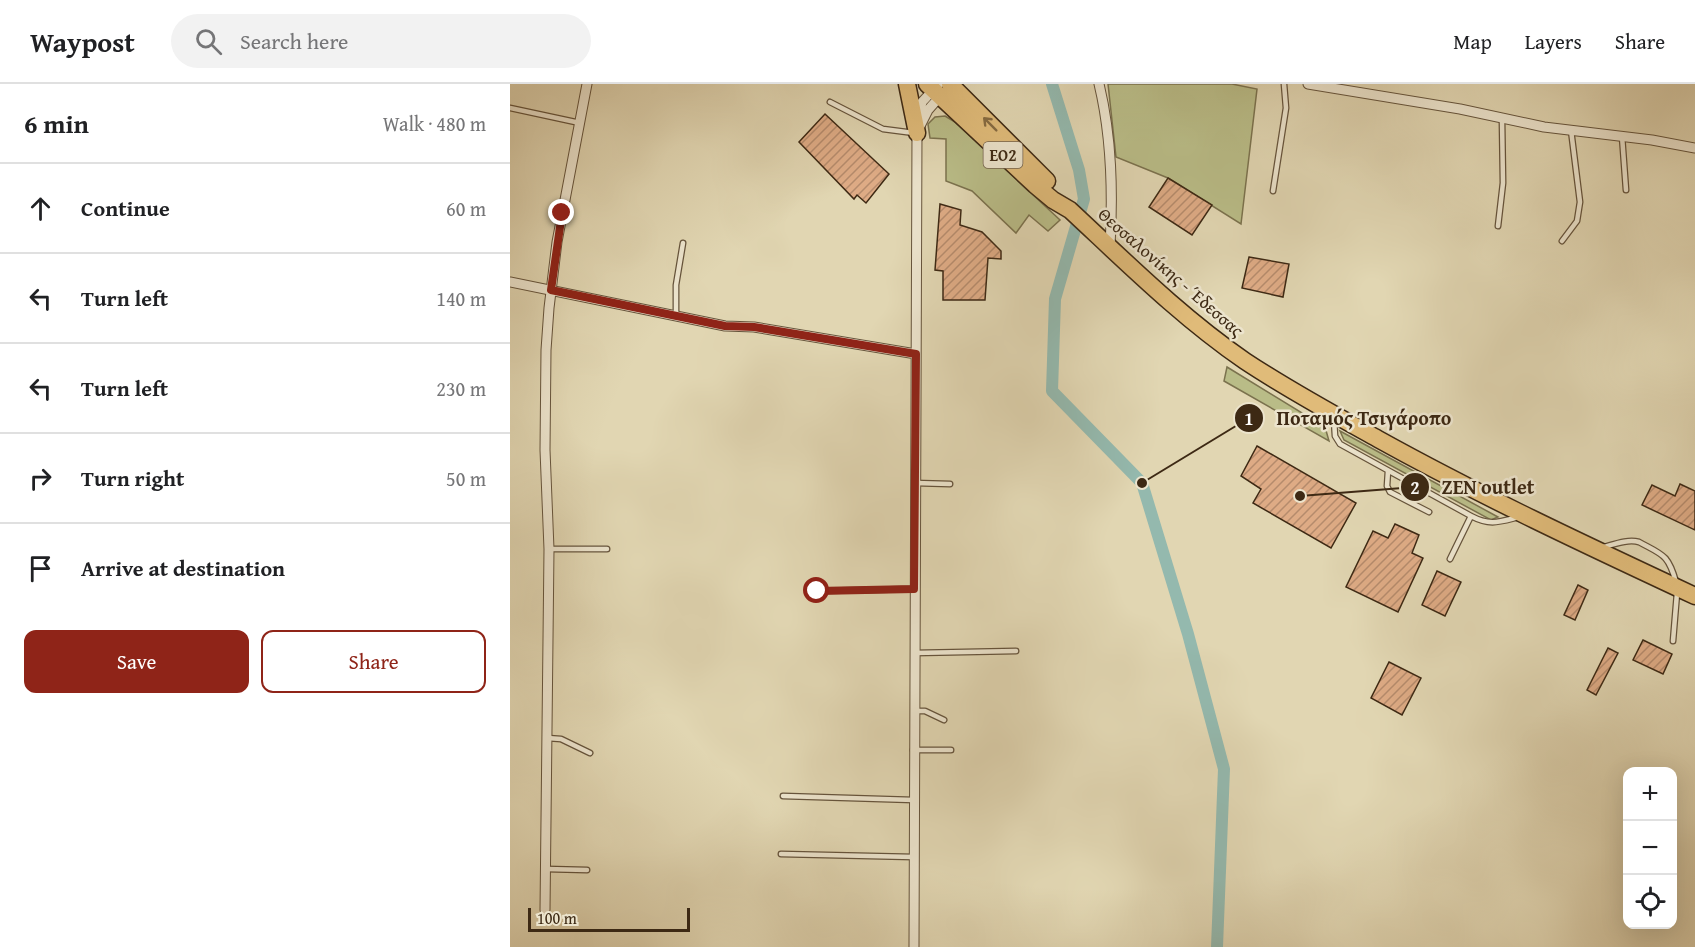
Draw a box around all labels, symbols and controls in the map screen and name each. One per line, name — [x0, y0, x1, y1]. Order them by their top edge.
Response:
search box — [171, 14, 591, 68]
text: Waypost — [30, 21, 135, 62]
icon: search — [192, 25, 225, 58]
text: Search here — [240, 25, 348, 57]
text: Map — [1453, 26, 1492, 57]
text: Layers — [1525, 26, 1582, 57]
text: Share — [1615, 26, 1665, 57]
text: 6 min — [24, 104, 89, 143]
text: Walk · 480 m — [383, 109, 486, 138]
one-way arrow — [982, 116, 997, 131]
road number: ΕΟ2 — [984, 142, 1022, 168]
icon: ahead — [24, 192, 57, 225]
text: Continue — [81, 192, 170, 224]
text: 60 m — [446, 194, 486, 223]
route end — [548, 199, 574, 225]
street label: Θεσσαλονίκης - Έδεσσας — [1092, 201, 1250, 343]
icon: left — [24, 282, 57, 315]
text: Turn left — [81, 282, 168, 314]
text: 140 m — [436, 284, 486, 313]
icon: left — [24, 372, 57, 405]
text: Turn left — [81, 372, 168, 404]
text: 230 m — [436, 374, 486, 403]
callout: Ποταμός Τσιγάροπο — [1234, 399, 1463, 437]
text: Ποταμός Τσιγάροπο — [1277, 403, 1451, 432]
text: 1 — [1244, 405, 1254, 432]
icon: right — [24, 462, 57, 495]
text: Turn right — [81, 462, 184, 494]
text: 50 m — [446, 464, 486, 493]
callout: ZEN outlet — [1400, 468, 1547, 506]
text: ZEN outlet — [1442, 472, 1535, 501]
text: 2 — [1410, 474, 1420, 501]
icon: arrive — [24, 552, 57, 585]
text: Arrive at destination — [81, 552, 285, 584]
route start — [803, 577, 829, 603]
button: Save — [24, 630, 249, 693]
button: Share — [261, 630, 486, 693]
map controls — [1623, 767, 1677, 929]
button: + — [1623, 767, 1677, 821]
button: − — [1623, 821, 1677, 875]
button: locate — [1623, 875, 1677, 929]
scale bar — [528, 905, 690, 932]
text: 100 m — [537, 906, 577, 930]

